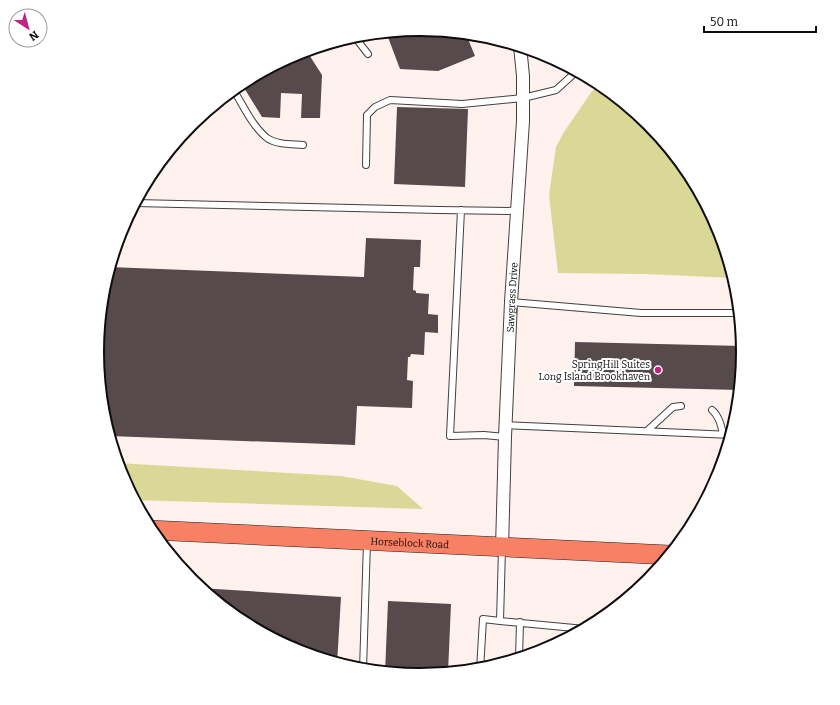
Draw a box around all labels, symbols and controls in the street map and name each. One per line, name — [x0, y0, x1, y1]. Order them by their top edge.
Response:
north arrow — [8, 8, 48, 48]
scale bar — [704, 8, 816, 34]
text: 50 m — [710, 15, 739, 29]
text: N — [26, 28, 41, 44]
street label: Sawgrass Drive — [505, 262, 521, 333]
place label: SpringHill Suites Long Island Brookhaven — [539, 359, 651, 383]
marker: SpringHill Suites Long Island Brookhaven — [653, 365, 663, 375]
street label: Horseblock Road — [370, 536, 449, 551]

